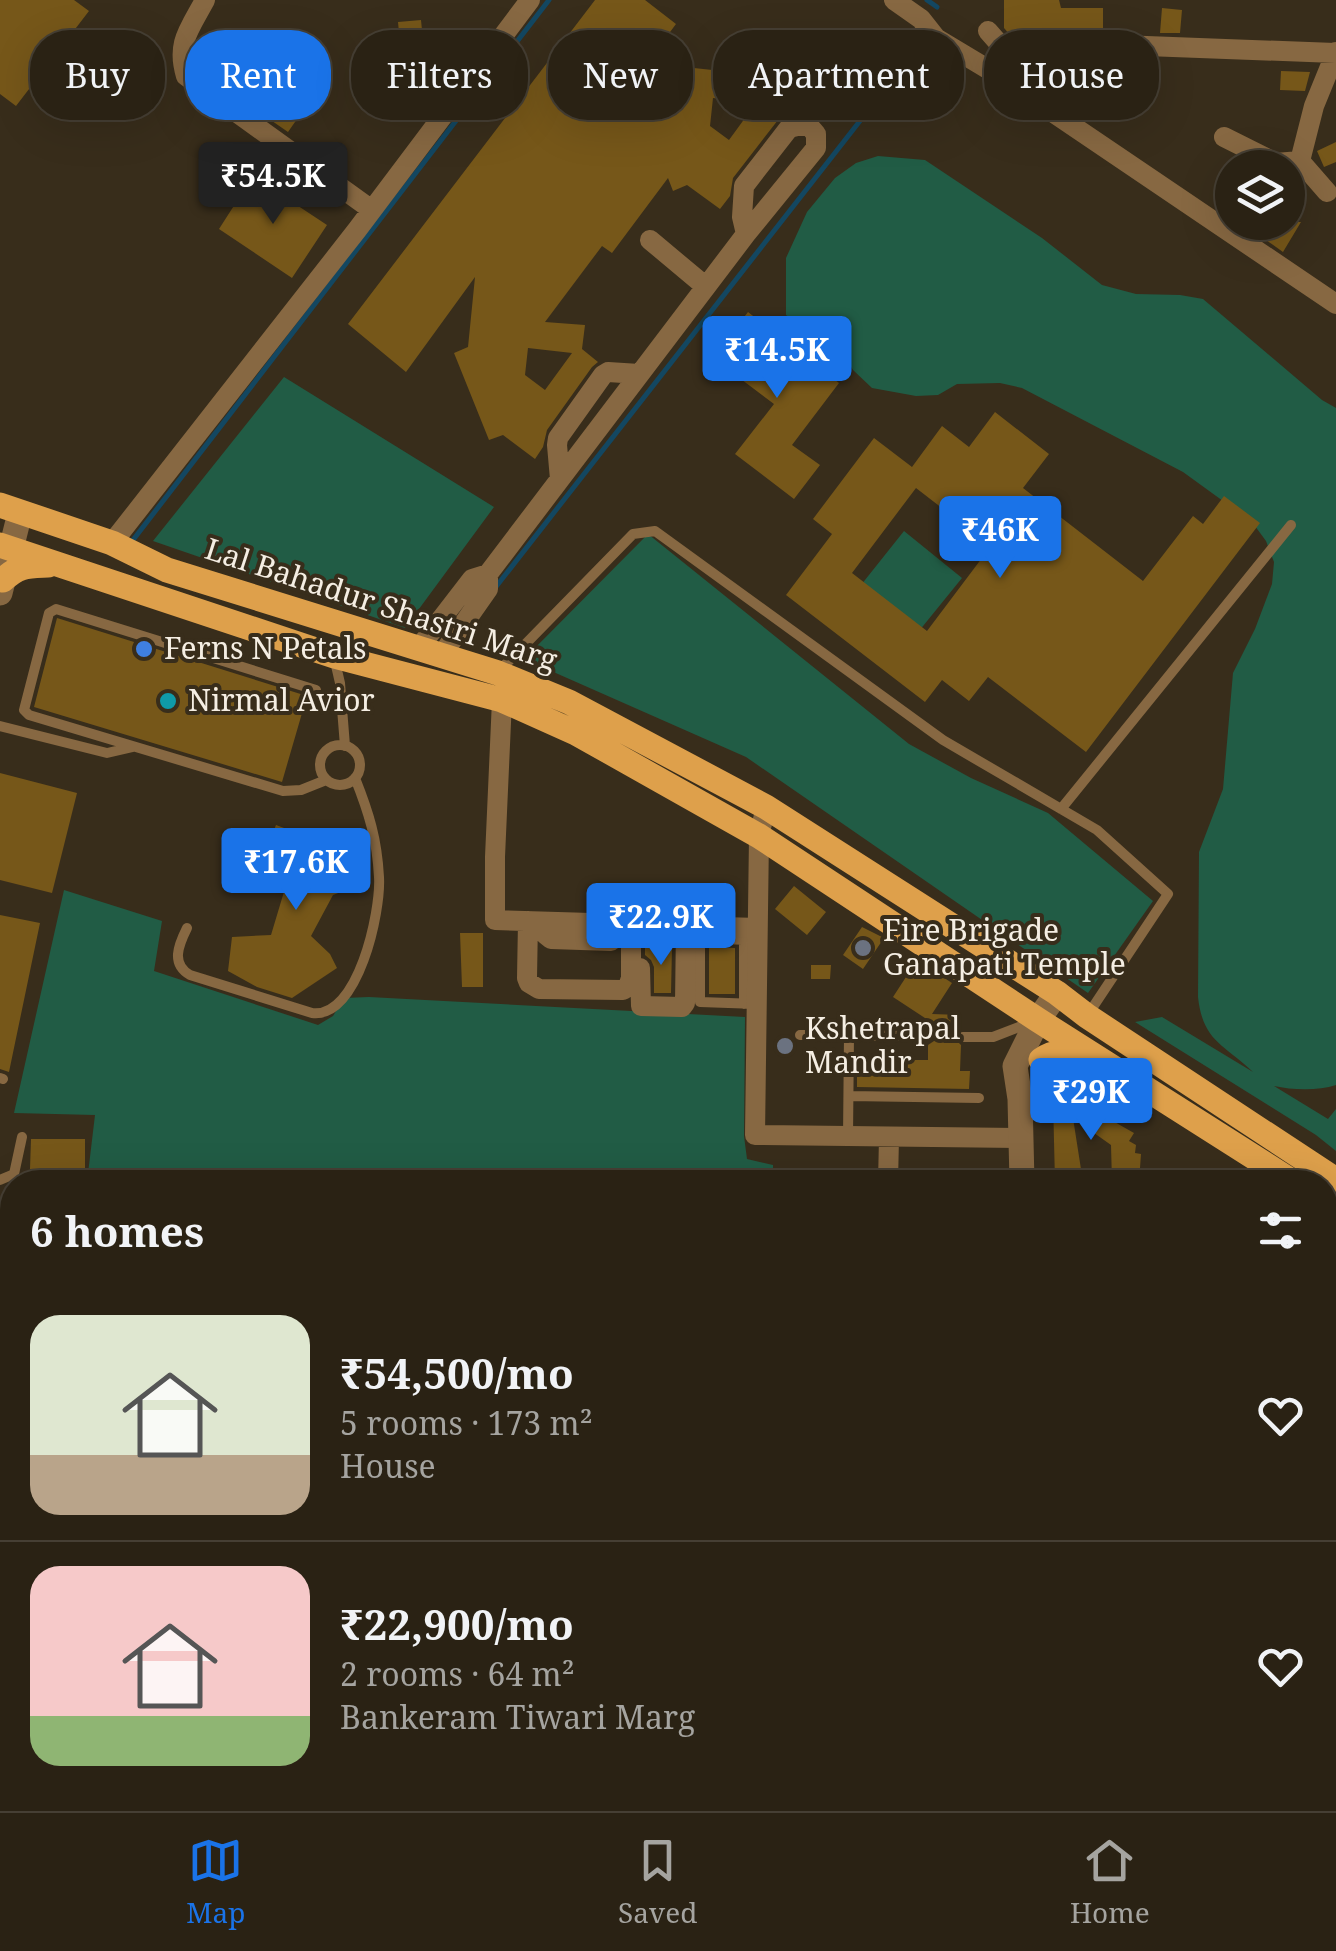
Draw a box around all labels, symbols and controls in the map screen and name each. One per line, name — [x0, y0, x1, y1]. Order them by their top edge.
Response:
chip: Buy — [30, 30, 165, 120]
chip: Rent — [185, 30, 331, 120]
chip: Filters — [351, 30, 528, 120]
chip: New — [548, 30, 693, 120]
chip: Apartment — [713, 30, 964, 120]
chip: House — [984, 30, 1159, 120]
pin: ₹54.5K — [192, 142, 354, 227]
map controls — [1215, 150, 1305, 240]
button: layers — [1215, 150, 1305, 240]
text: ₹54.5K — [220, 153, 326, 196]
pin: ₹14.5K — [696, 316, 858, 401]
text: ₹14.5K — [724, 327, 830, 370]
pin: ₹46K — [941, 496, 1059, 581]
text: ₹46K — [961, 507, 1039, 550]
street label: Lal Bahadur Shastri Marg — [200, 527, 563, 680]
place label: Ferns N Petals — [164, 627, 367, 668]
marker: Ferns N Petals — [133, 638, 155, 660]
place label: Nirmal Avior — [188, 679, 375, 720]
marker: Nirmal Avior — [157, 690, 179, 712]
pin: ₹17.6K — [215, 828, 377, 913]
text: ₹17.6K — [243, 839, 349, 882]
pin: ₹22.9K — [580, 883, 742, 968]
text: ₹22.9K — [608, 894, 714, 937]
place label: Fire Brigade Ganapati Temple — [883, 909, 1126, 984]
marker: Fire Brigade Ganapati Temple — [852, 937, 874, 959]
place label: Kshetrapal Mandir — [805, 1007, 960, 1082]
marker: Kshetrapal Mandir — [774, 1035, 796, 1057]
pin: ₹29K — [1032, 1058, 1150, 1143]
text: ₹29K — [1052, 1069, 1130, 1112]
text: 6 homes — [30, 1202, 204, 1259]
icon: filters — [1253, 1203, 1308, 1258]
text: ₹54,500/mo — [340, 1344, 574, 1401]
icon: home — [110, 1355, 230, 1475]
icon: heart — [1253, 1388, 1308, 1443]
text: 5 rooms · 173 m² — [340, 1401, 593, 1444]
text: House — [340, 1444, 436, 1487]
text: ₹22,900/mo — [340, 1595, 574, 1652]
icon: home — [110, 1606, 230, 1726]
icon: heart — [1253, 1639, 1308, 1694]
text: 2 rooms · 64 m² — [340, 1652, 575, 1695]
text: Bankeram Tiwari Marg — [340, 1695, 695, 1738]
tab: Map — [186, 1833, 245, 1931]
tab: Saved — [618, 1833, 697, 1931]
tab: Home — [1070, 1833, 1150, 1931]

